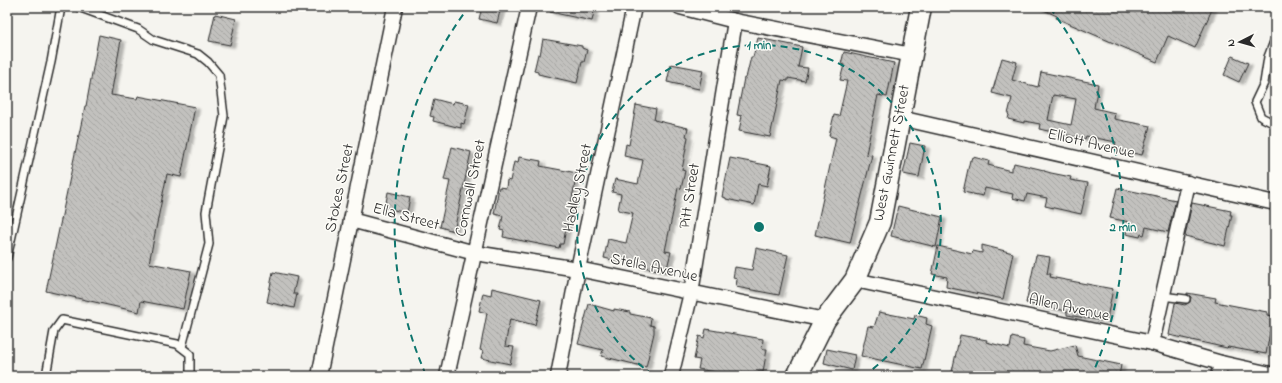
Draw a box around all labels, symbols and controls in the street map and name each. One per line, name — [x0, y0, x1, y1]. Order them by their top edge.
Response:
north arrow — [1220, 22, 1260, 62]
text: 1 min — [747, 37, 771, 55]
text: N — [1223, 38, 1239, 47]
street label: West Gwinnett Street — [867, 82, 917, 223]
street label: Elliott Avenue — [1045, 122, 1138, 166]
street label: Cornwall Street — [449, 137, 493, 239]
street label: Stokes Street — [319, 141, 361, 235]
street label: Hadley Street — [557, 141, 599, 235]
street label: Pitt Street — [673, 161, 707, 231]
street label: Ella Street — [370, 197, 443, 238]
text: 2 min — [1109, 219, 1136, 237]
centre of rings — [752, 220, 766, 234]
street label: Stella Avenue — [608, 247, 701, 289]
street label: Allen Avenue — [1026, 288, 1112, 328]

